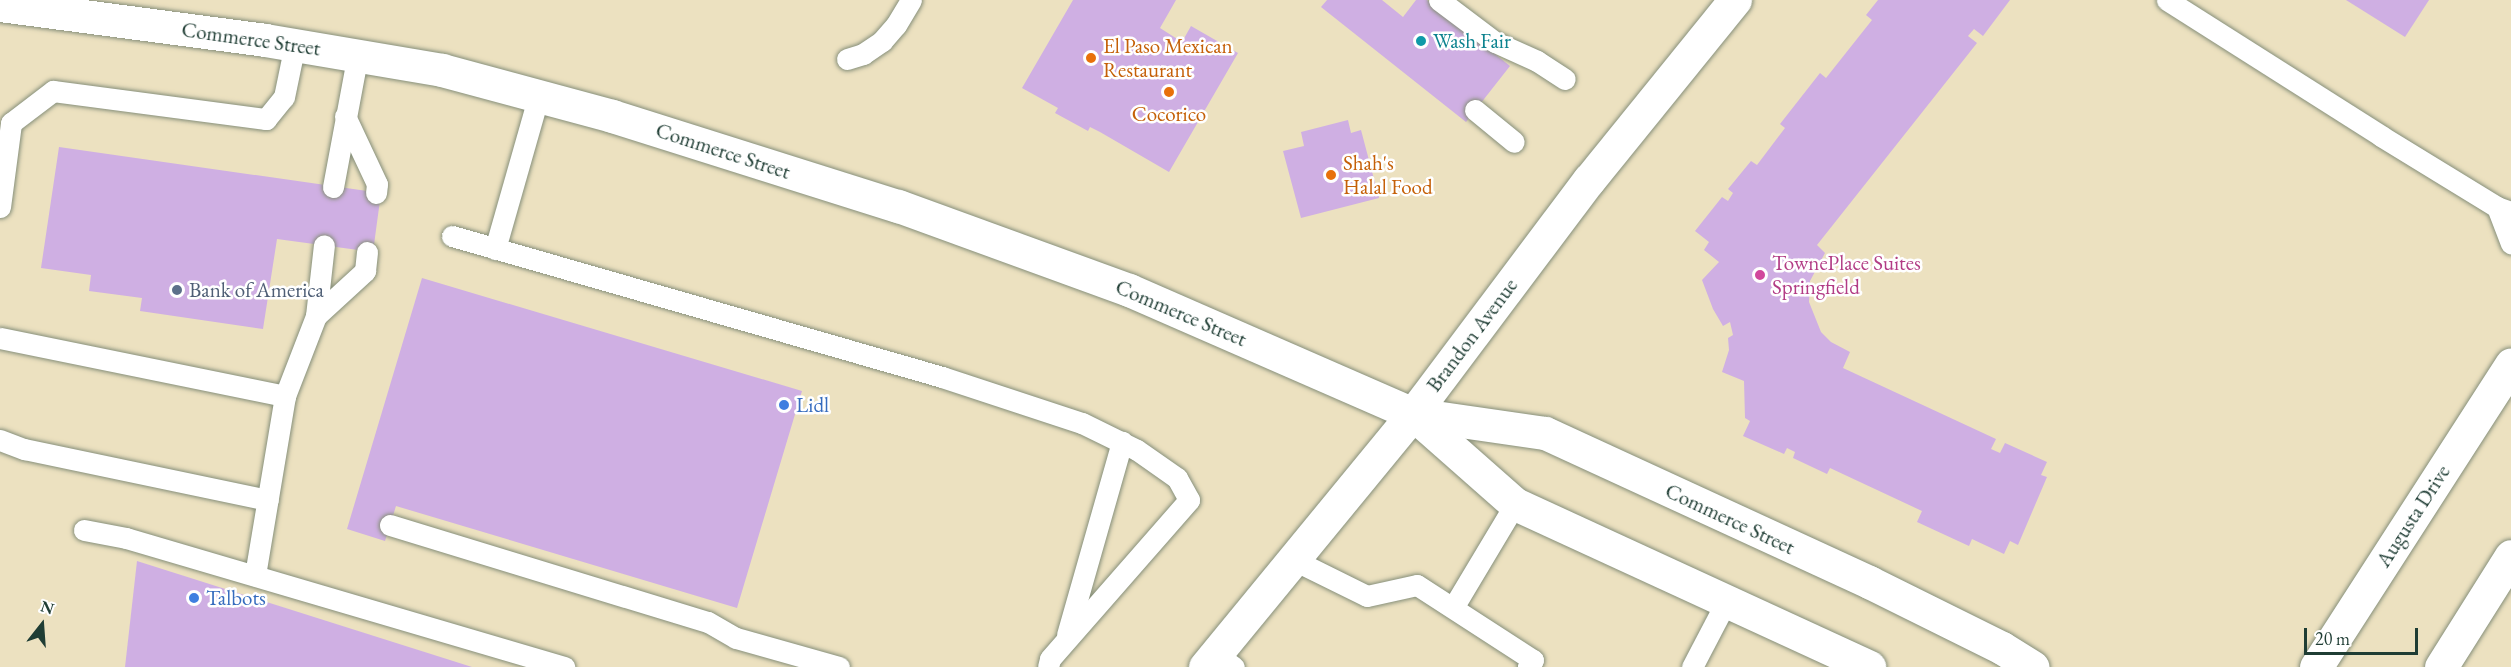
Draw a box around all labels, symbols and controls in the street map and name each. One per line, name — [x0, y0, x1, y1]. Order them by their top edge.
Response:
street label: Commerce Street — [180, 17, 322, 61]
place label: Wash Fair — [1433, 28, 1511, 54]
place label: El Paso Mexican Restaurant — [1103, 33, 1233, 83]
marker: Wash Fair — [1414, 34, 1428, 48]
marker: El Paso Mexican Restaurant — [1084, 51, 1098, 65]
marker: Cocorico — [1162, 85, 1176, 99]
place label: Cocorico — [1132, 101, 1206, 127]
street label: Commerce Street — [653, 117, 793, 185]
place label: Shah's Halal Food — [1343, 150, 1433, 200]
marker: Shah's Halal Food — [1324, 168, 1338, 182]
place label: TownePlace Suites Springfield — [1772, 250, 1921, 300]
marker: TownePlace Suites Springfield — [1753, 268, 1767, 282]
street label: Brandon Avenue — [1421, 273, 1523, 397]
street label: Commerce Street — [1112, 274, 1250, 352]
place label: Bank of America — [189, 277, 324, 303]
marker: Bank of America — [170, 283, 184, 297]
place label: Lidl — [796, 392, 829, 418]
marker: Lidl — [777, 398, 791, 412]
street label: Augusta Drive — [2371, 460, 2455, 572]
street label: Commerce Street — [1661, 478, 1799, 560]
place label: Talbots — [206, 585, 266, 611]
marker: Talbots — [187, 591, 201, 605]
north arrow — [12, 595, 72, 655]
text: N — [38, 595, 57, 619]
scale bar — [2307, 616, 2421, 654]
text: 20 m — [2315, 627, 2350, 650]

